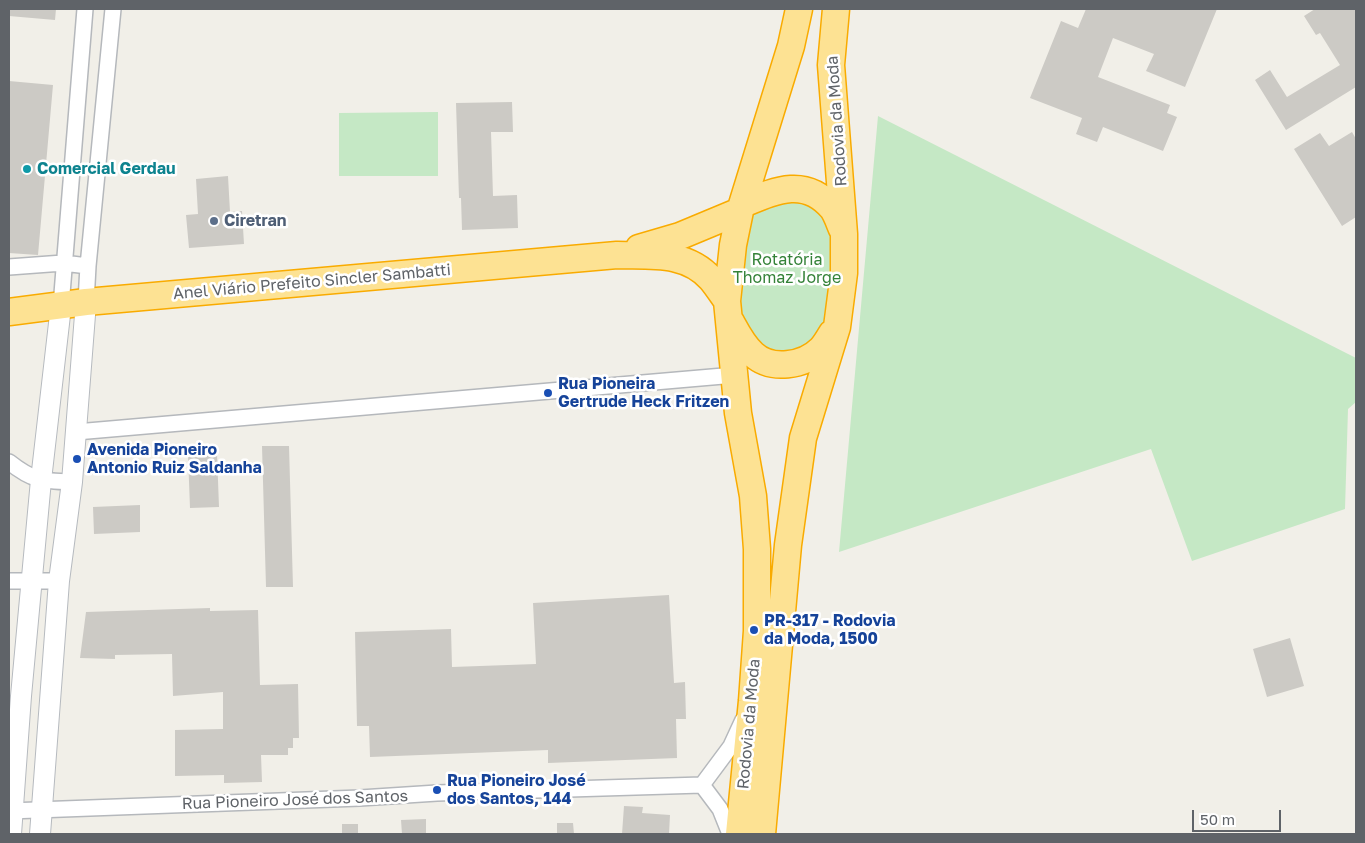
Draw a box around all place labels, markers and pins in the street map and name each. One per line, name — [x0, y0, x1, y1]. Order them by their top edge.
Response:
place label: Comercial Gerdau — [37, 159, 175, 179]
marker: Comercial Gerdau — [21, 163, 33, 175]
place label: Ciretran — [224, 211, 286, 231]
marker: Ciretran — [208, 215, 220, 227]
place label: Rua Pioneira Gertrude Heck Fritzen — [558, 374, 729, 412]
marker: Rua Pioneira Gertrude Heck Fritzen — [542, 387, 554, 399]
place label: Avenida Pioneiro Antonio Ruiz Saldanha — [87, 440, 262, 478]
marker: Avenida Pioneiro Antonio Ruiz Saldanha — [71, 453, 83, 465]
place label: PR-317 - Rodovia da Moda, 1500 — [764, 611, 896, 649]
marker: PR-317 - Rodovia da Moda, 1500 — [748, 624, 760, 636]
place label: Rua Pioneiro José dos Santos, 144 — [447, 771, 586, 809]
marker: Rua Pioneiro José dos Santos, 144 — [431, 784, 443, 796]

